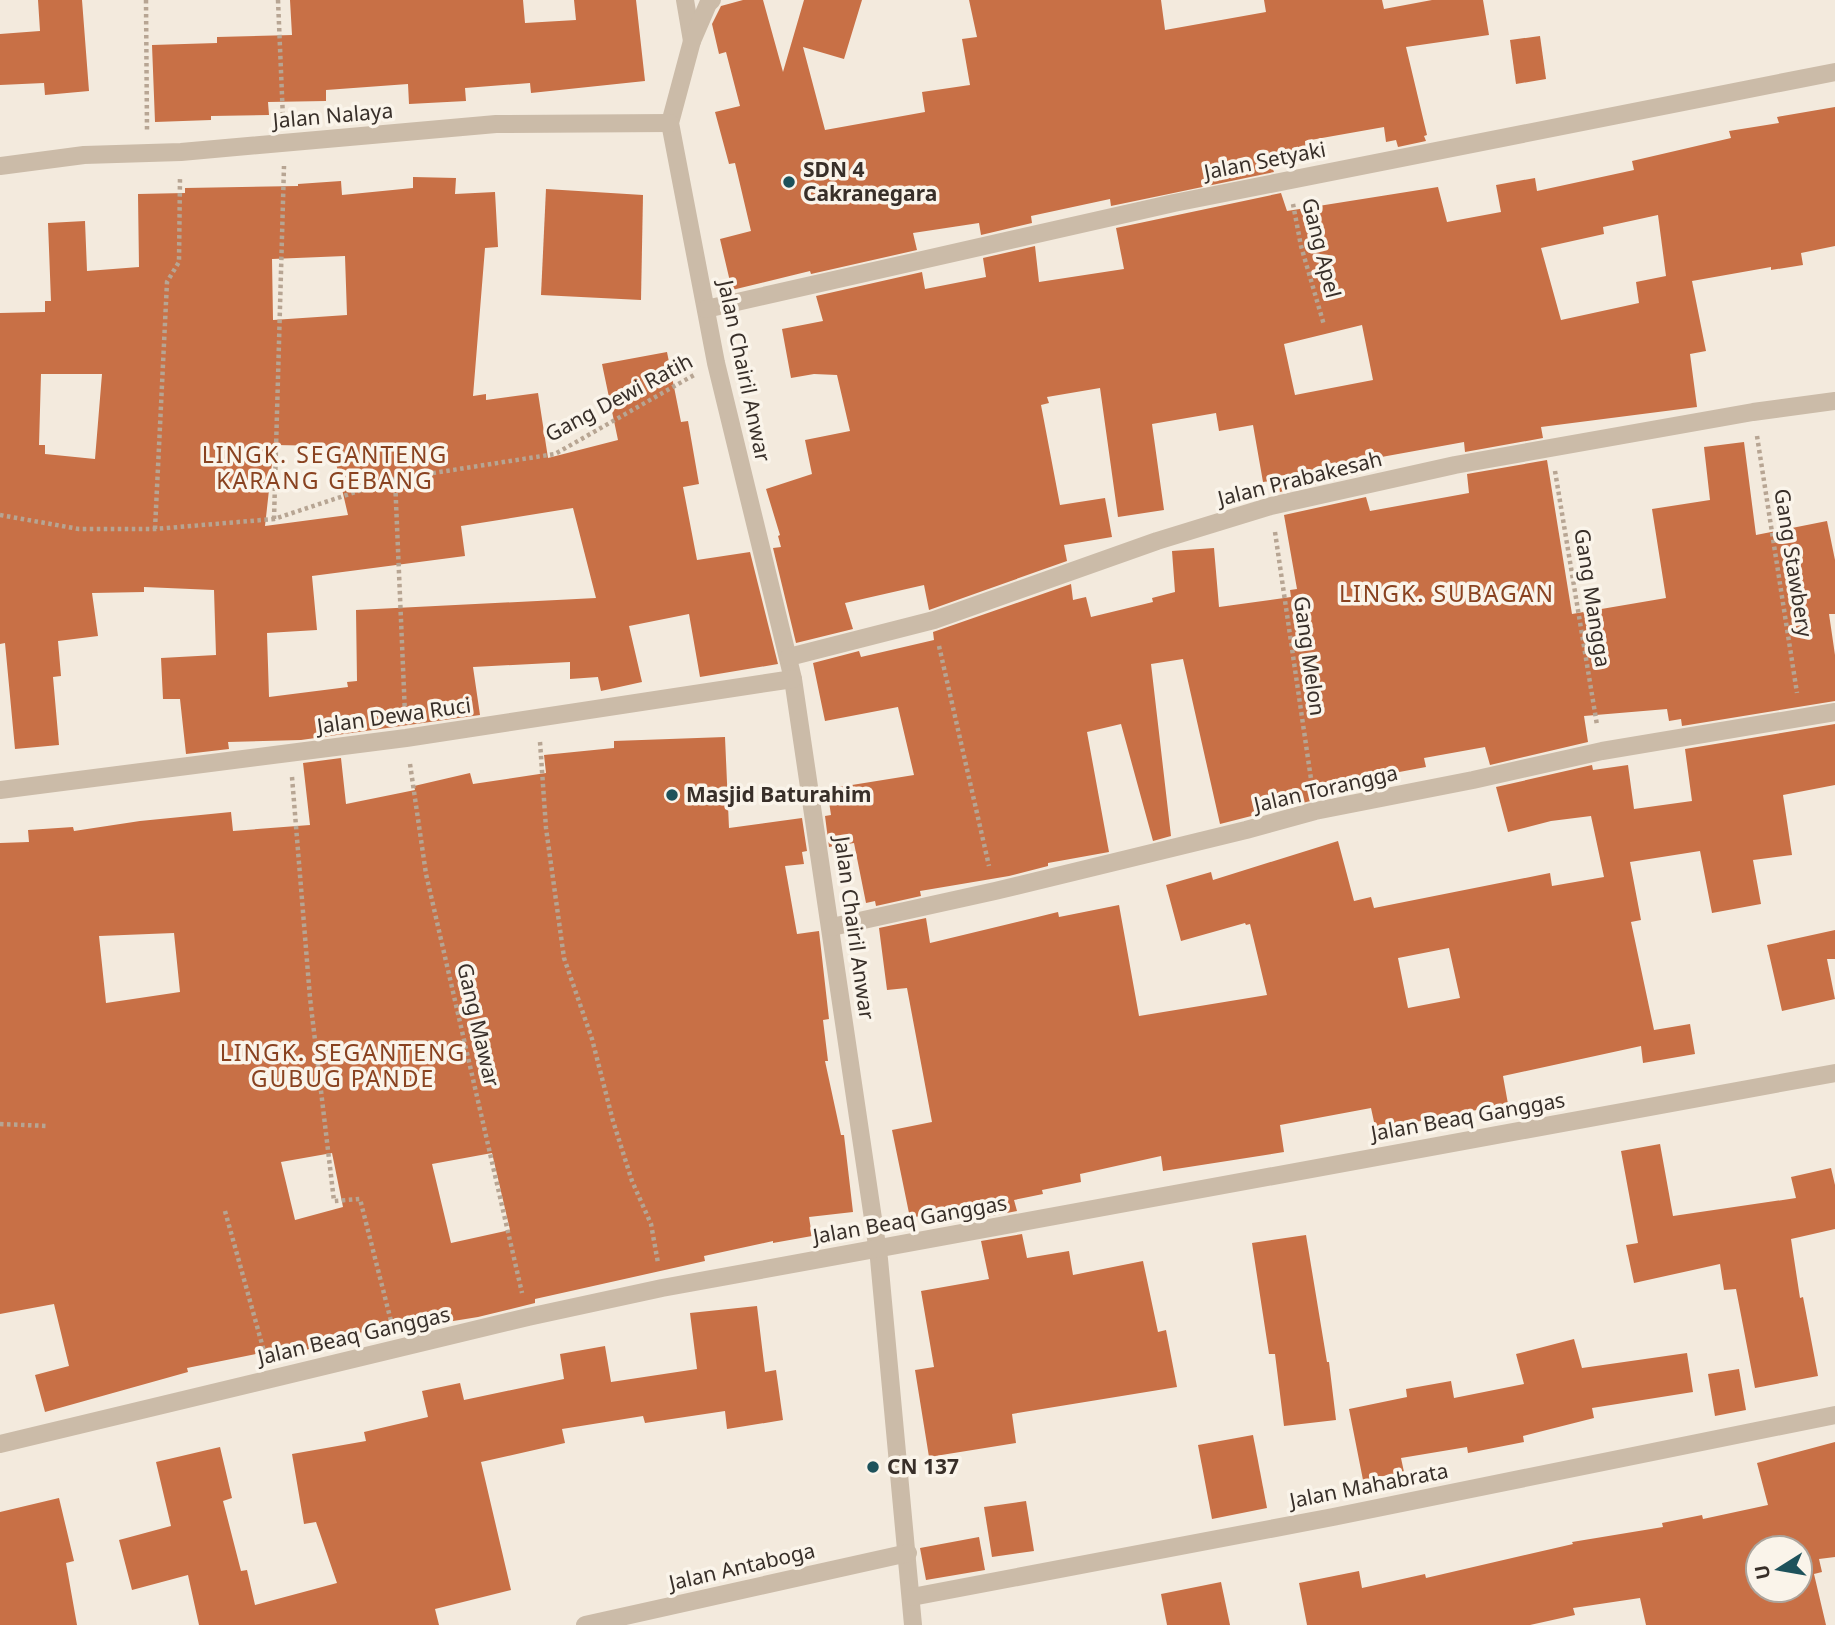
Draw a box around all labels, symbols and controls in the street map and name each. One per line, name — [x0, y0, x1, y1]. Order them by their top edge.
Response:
street label: Jalan Nalaya — [270, 96, 394, 134]
street label: Jalan Setyaki — [1200, 135, 1328, 186]
place label: SDN 4 Cakranegara — [803, 155, 937, 207]
marker: SDN 4 Cakranegara — [781, 174, 797, 190]
street label: Gang Apel — [1296, 195, 1348, 301]
street label: Jalan Chairil Anwar — [712, 275, 778, 464]
street label: Gang Dewi Ratih — [540, 346, 697, 448]
district label: LINGK. SEGANTENG KARANG GEBANG — [202, 438, 448, 496]
street label: Jalan Prabakesah — [1213, 444, 1385, 512]
street label: Gang Stawbery — [1768, 487, 1820, 639]
street label: Gang Mangga — [1568, 527, 1618, 669]
district label: LINGK. SUBAGAN — [1339, 577, 1555, 609]
street label: Gang Melon — [1288, 594, 1332, 717]
street label: Jalan Dewa Ruci — [313, 690, 473, 740]
street label: Jalan Torangga — [1249, 758, 1400, 819]
place label: Masjid Baturahim — [686, 780, 871, 808]
marker: Masjid Baturahim — [664, 787, 680, 803]
street label: Jalan Chairil Anwar — [828, 832, 882, 1022]
street label: Gang Mawar — [451, 960, 507, 1090]
district label: LINGK. SEGANTENG GUBUG PANDE — [220, 1036, 466, 1094]
street label: Jalan Beaq Ganggas — [1367, 1085, 1567, 1147]
street label: Jalan Beaq Ganggas — [809, 1188, 1009, 1250]
street label: Jalan Beaq Ganggas — [253, 1299, 453, 1371]
place label: CN 137 — [887, 1452, 959, 1480]
street label: Jalan Mahabrata — [1285, 1456, 1451, 1515]
marker: CN 137 — [865, 1459, 881, 1475]
north arrow — [1744, 1534, 1814, 1604]
street label: Jalan Antaboga — [664, 1536, 818, 1597]
text: U — [1748, 1563, 1776, 1582]

